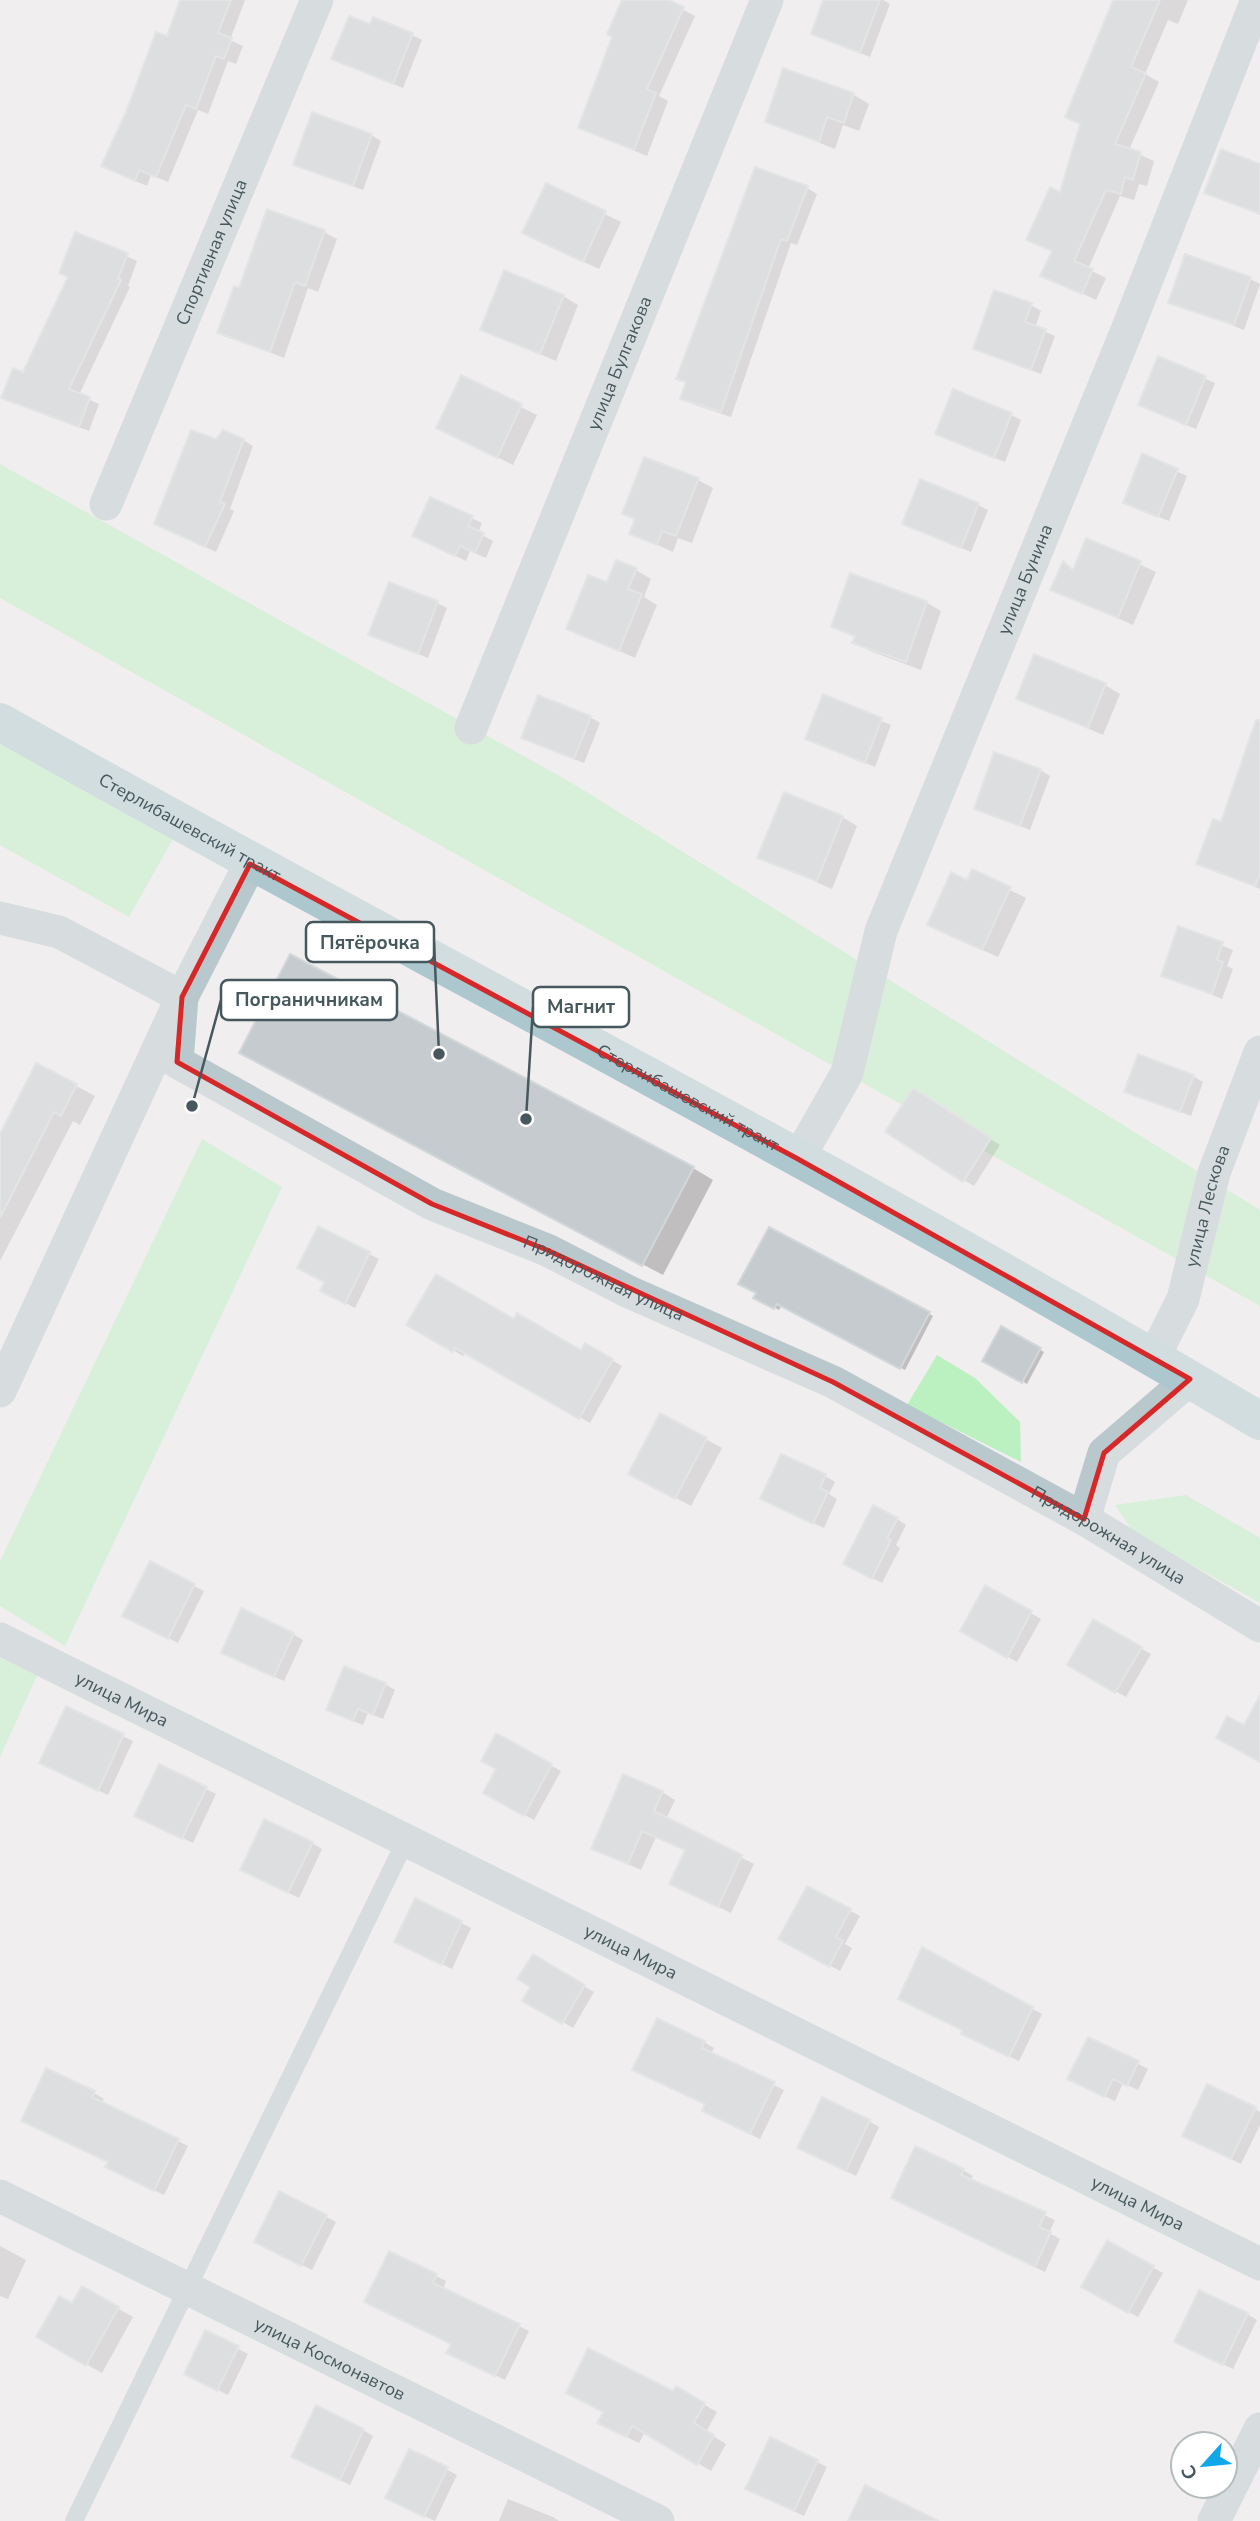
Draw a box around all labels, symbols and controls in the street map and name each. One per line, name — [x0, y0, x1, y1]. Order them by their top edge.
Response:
street label: Спортивная улица — [170, 175, 253, 329]
street label: улица Булгакова — [581, 292, 657, 434]
street label: улица Бунина — [992, 520, 1058, 638]
street label: Стерлибашевский тракт — [94, 768, 285, 887]
callout: Пятёрочка — [306, 922, 434, 962]
text: Пятёрочка — [320, 930, 420, 956]
callout: Пограничникам — [221, 980, 397, 1020]
text: Пограничникам — [235, 987, 383, 1013]
callout: Магнит — [533, 987, 629, 1027]
text: Магнит — [547, 994, 615, 1020]
street label: Стерлибашевский тракт — [592, 1038, 784, 1157]
street label: улица Лескова — [1179, 1142, 1236, 1270]
street label: Придорожная улица — [520, 1230, 688, 1327]
street label: Придорожная улица — [1027, 1480, 1190, 1590]
street label: улица Мира — [71, 1666, 172, 1733]
street label: улица Мира — [580, 1919, 681, 1985]
street label: улица Мира — [1087, 2170, 1188, 2237]
street label: улица Космонавтов — [250, 2312, 410, 2406]
north arrow — [1169, 2430, 1239, 2500]
text: С — [1175, 2461, 1204, 2484]

